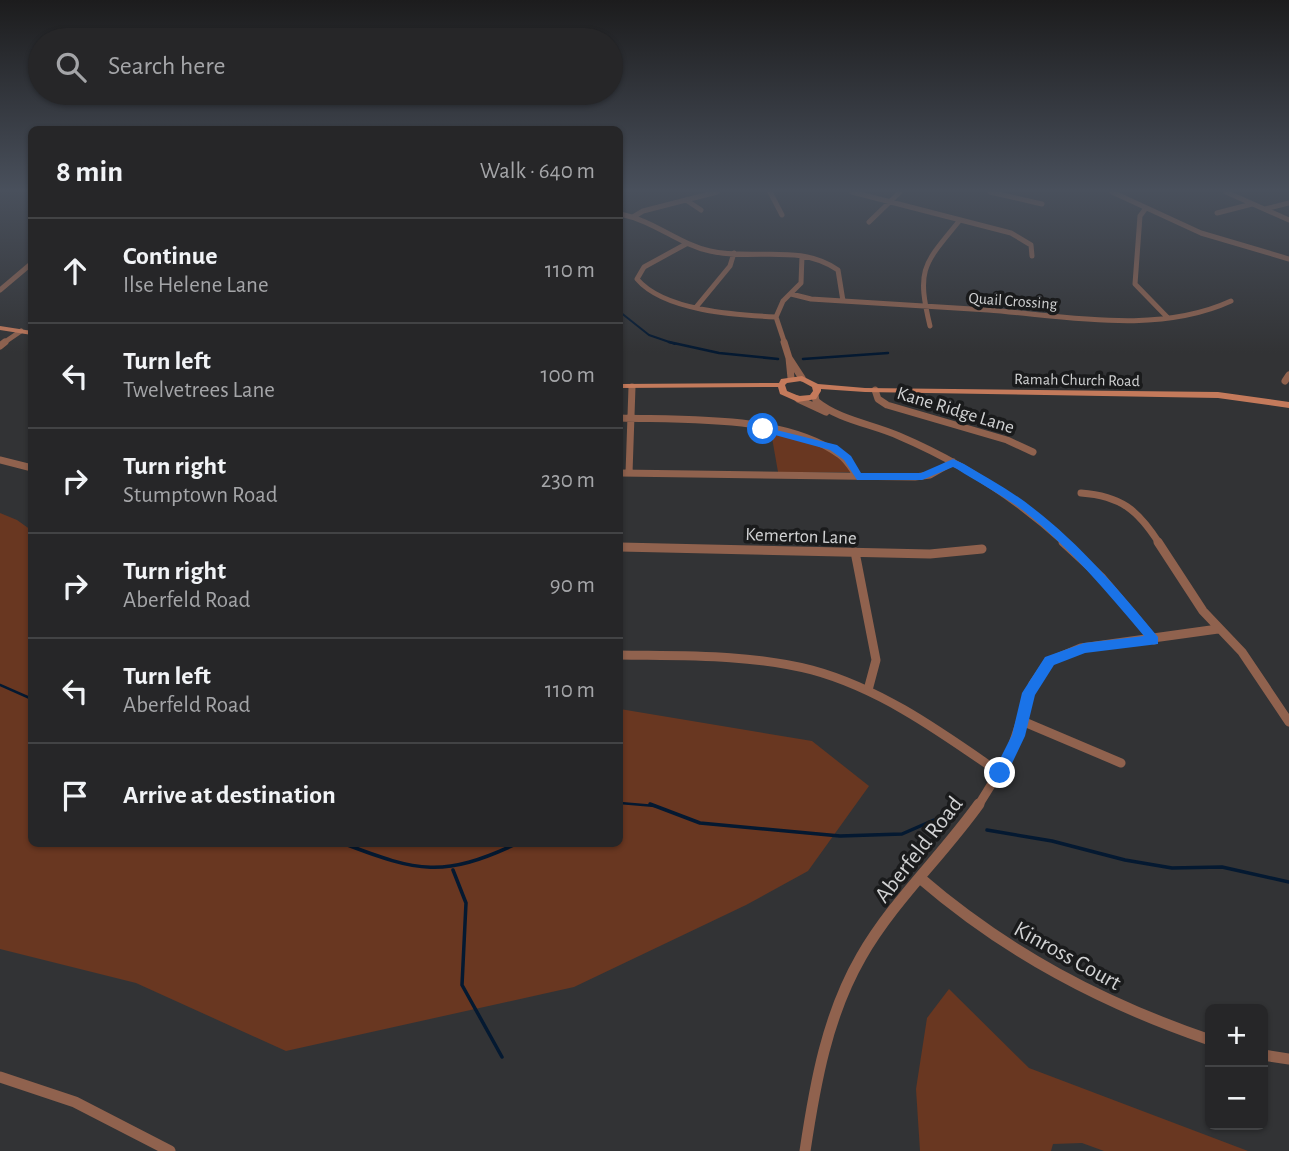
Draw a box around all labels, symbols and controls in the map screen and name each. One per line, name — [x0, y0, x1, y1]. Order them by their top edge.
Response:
search box — [28, 28, 623, 105]
icon: search — [52, 48, 90, 86]
text: Search here — [108, 53, 226, 79]
text: 8 min — [56, 157, 123, 187]
text: Walk · 640 m — [480, 160, 595, 183]
text: Continue — [123, 243, 218, 269]
icon: ahead — [56, 252, 94, 290]
text: 110 m — [545, 259, 595, 282]
text: Ilse Helene Lane — [123, 274, 269, 297]
street label: Quail Crossing — [968, 290, 1058, 313]
text: Turn left — [123, 348, 211, 374]
icon: left — [56, 357, 94, 395]
text: 100 m — [541, 364, 595, 387]
street label: Ramah Church Road — [1014, 371, 1140, 389]
text: Twelvetrees Lane — [123, 379, 275, 402]
street label: Kane Ridge Lane — [895, 384, 1017, 437]
route start — [747, 413, 778, 444]
text: Turn right — [123, 453, 226, 479]
icon: right — [56, 462, 94, 500]
text: 230 m — [541, 469, 595, 492]
text: Stumptown Road — [123, 484, 278, 507]
street label: Kemerton Lane — [745, 525, 857, 548]
text: Turn right — [123, 558, 226, 584]
icon: right — [56, 567, 94, 605]
text: 90 m — [550, 574, 595, 597]
text: Aberfeld Road — [123, 589, 250, 612]
text: Turn left — [123, 663, 211, 689]
icon: left — [56, 672, 94, 710]
text: 110 m — [545, 679, 595, 702]
text: Aberfeld Road — [123, 694, 250, 717]
route end — [984, 757, 1015, 788]
icon: arrive — [56, 777, 94, 815]
text: Arrive at destination — [123, 782, 336, 808]
street label: Aberfeld Road — [871, 793, 968, 907]
street label: Kinross Court — [1010, 918, 1125, 995]
map controls — [1205, 1004, 1268, 1130]
button: + — [1205, 1004, 1268, 1067]
button: − — [1205, 1067, 1268, 1130]

